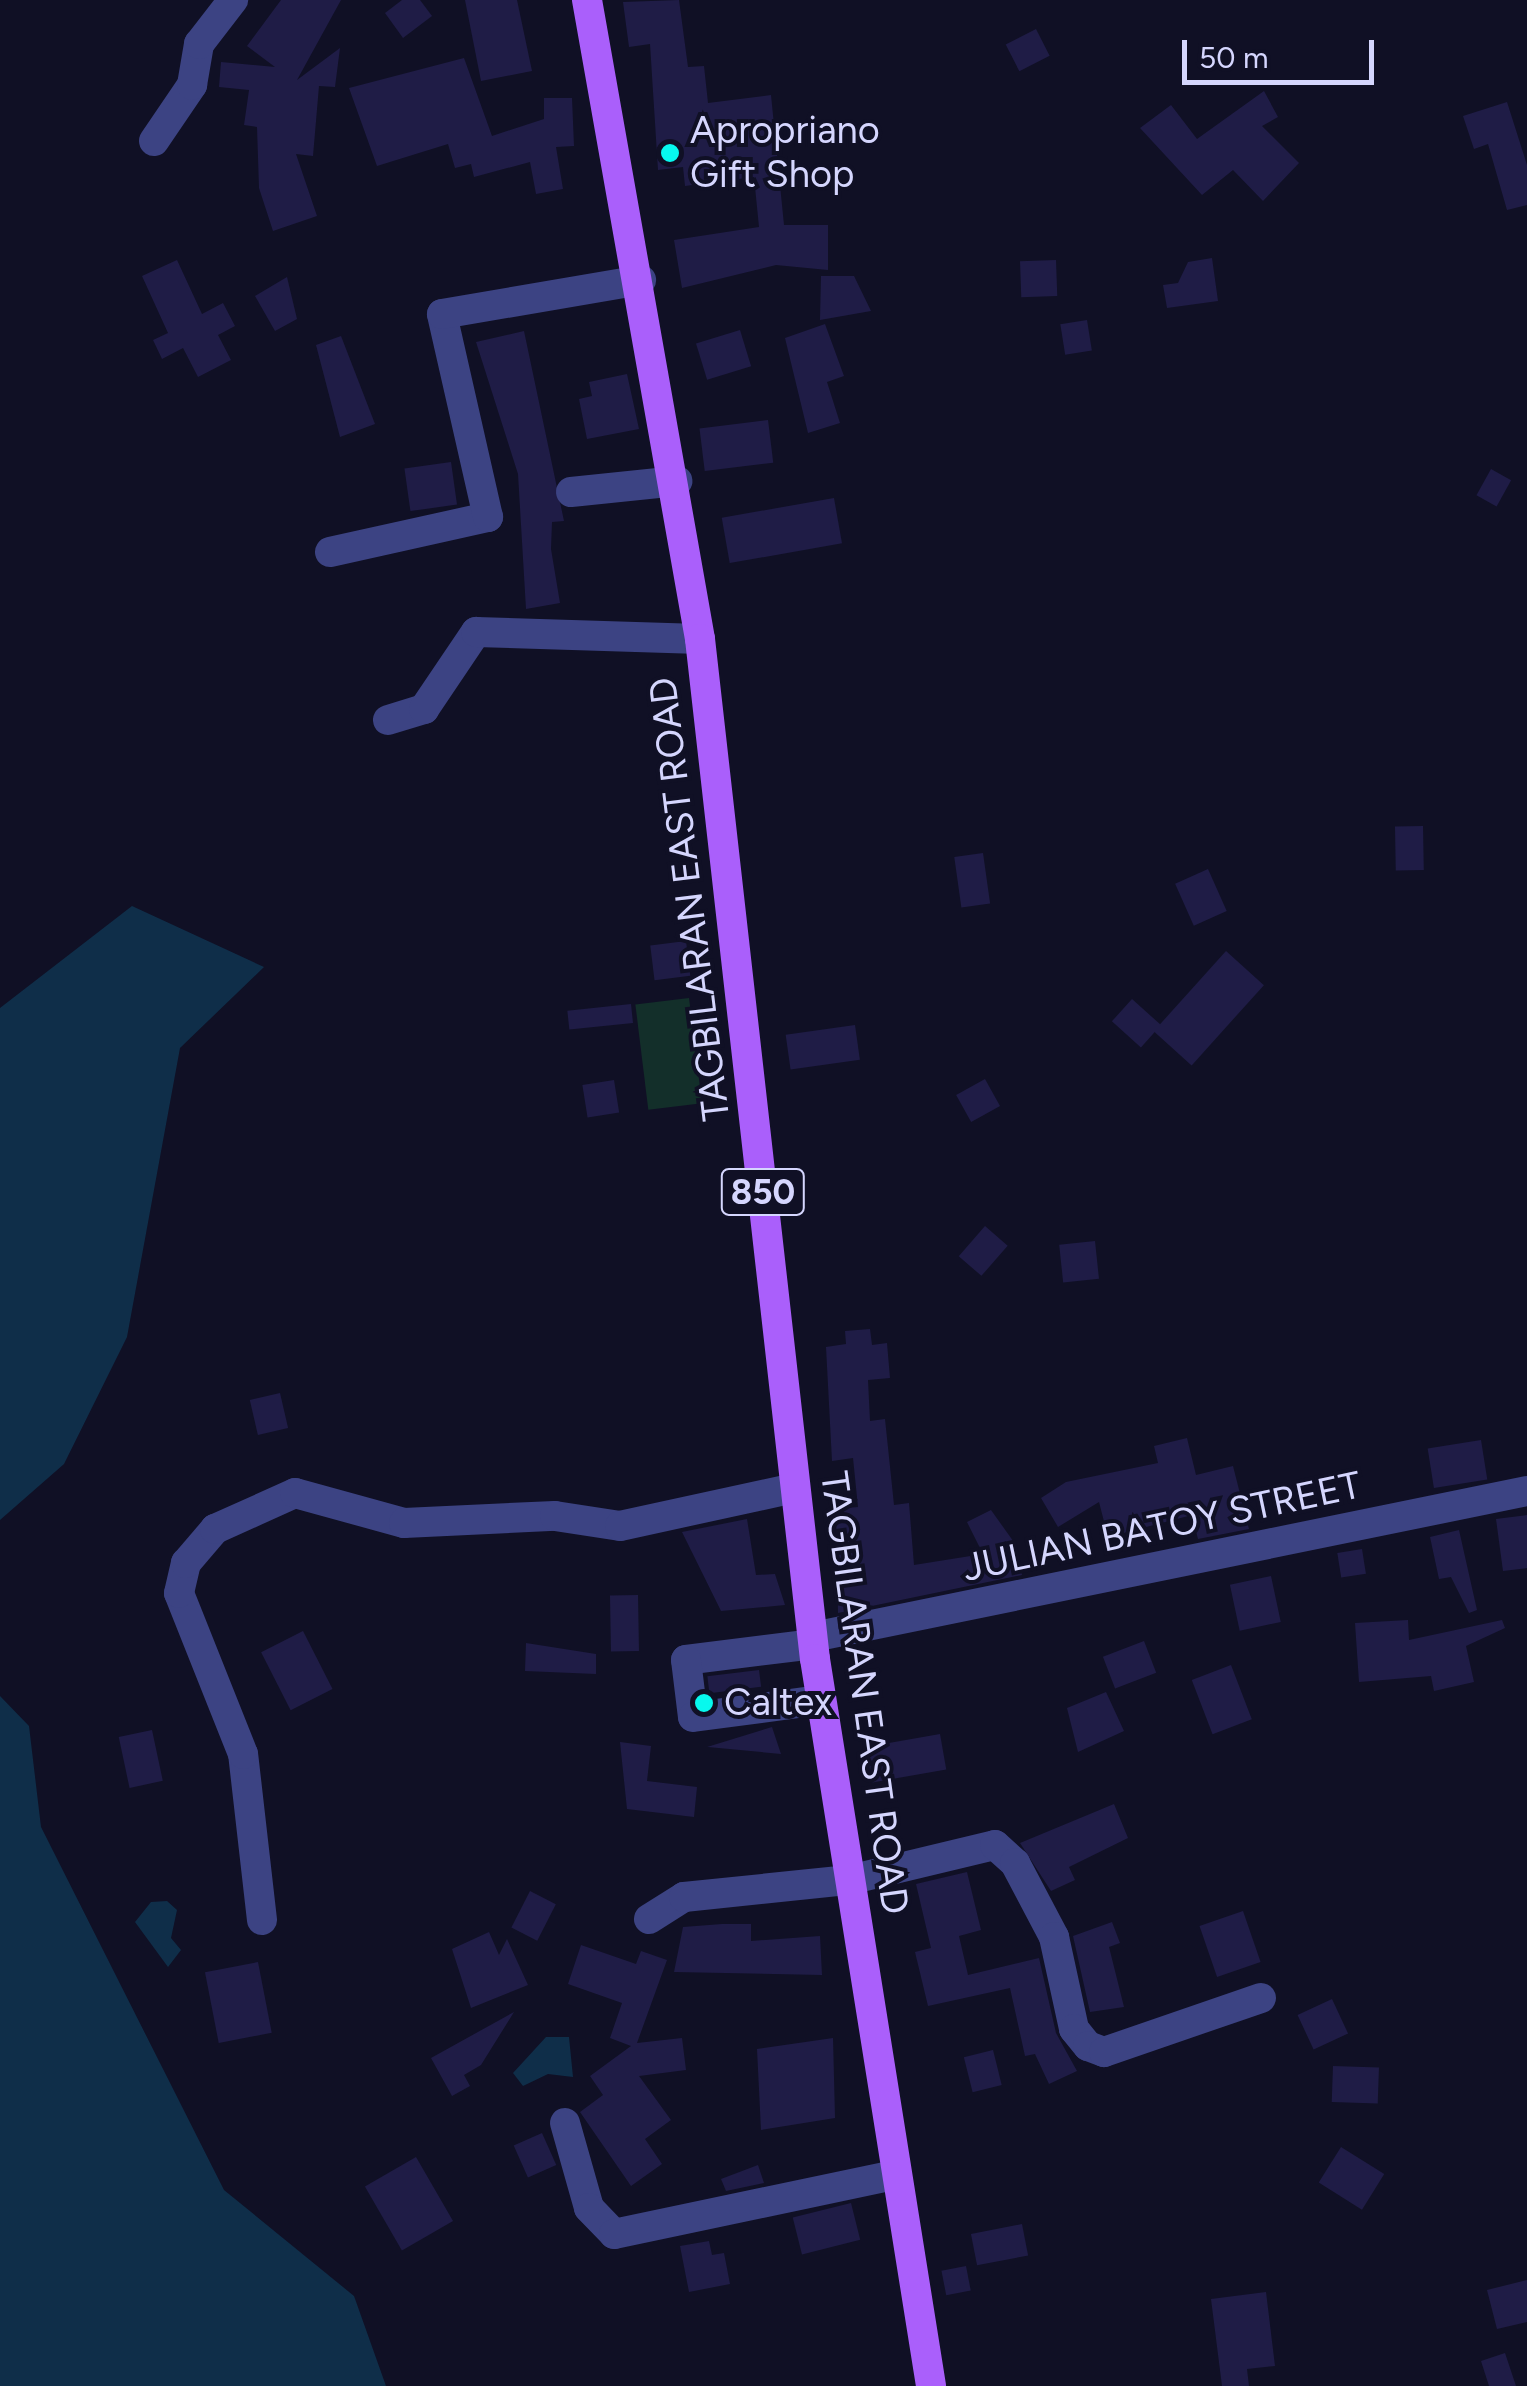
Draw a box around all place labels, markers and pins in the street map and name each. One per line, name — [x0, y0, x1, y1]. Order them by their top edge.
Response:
place label: Apropriano Gift Shop — [690, 108, 880, 198]
marker: Apropriano Gift Shop — [659, 142, 681, 164]
place label: Caltex — [724, 1680, 832, 1726]
marker: Caltex — [693, 1692, 715, 1714]

